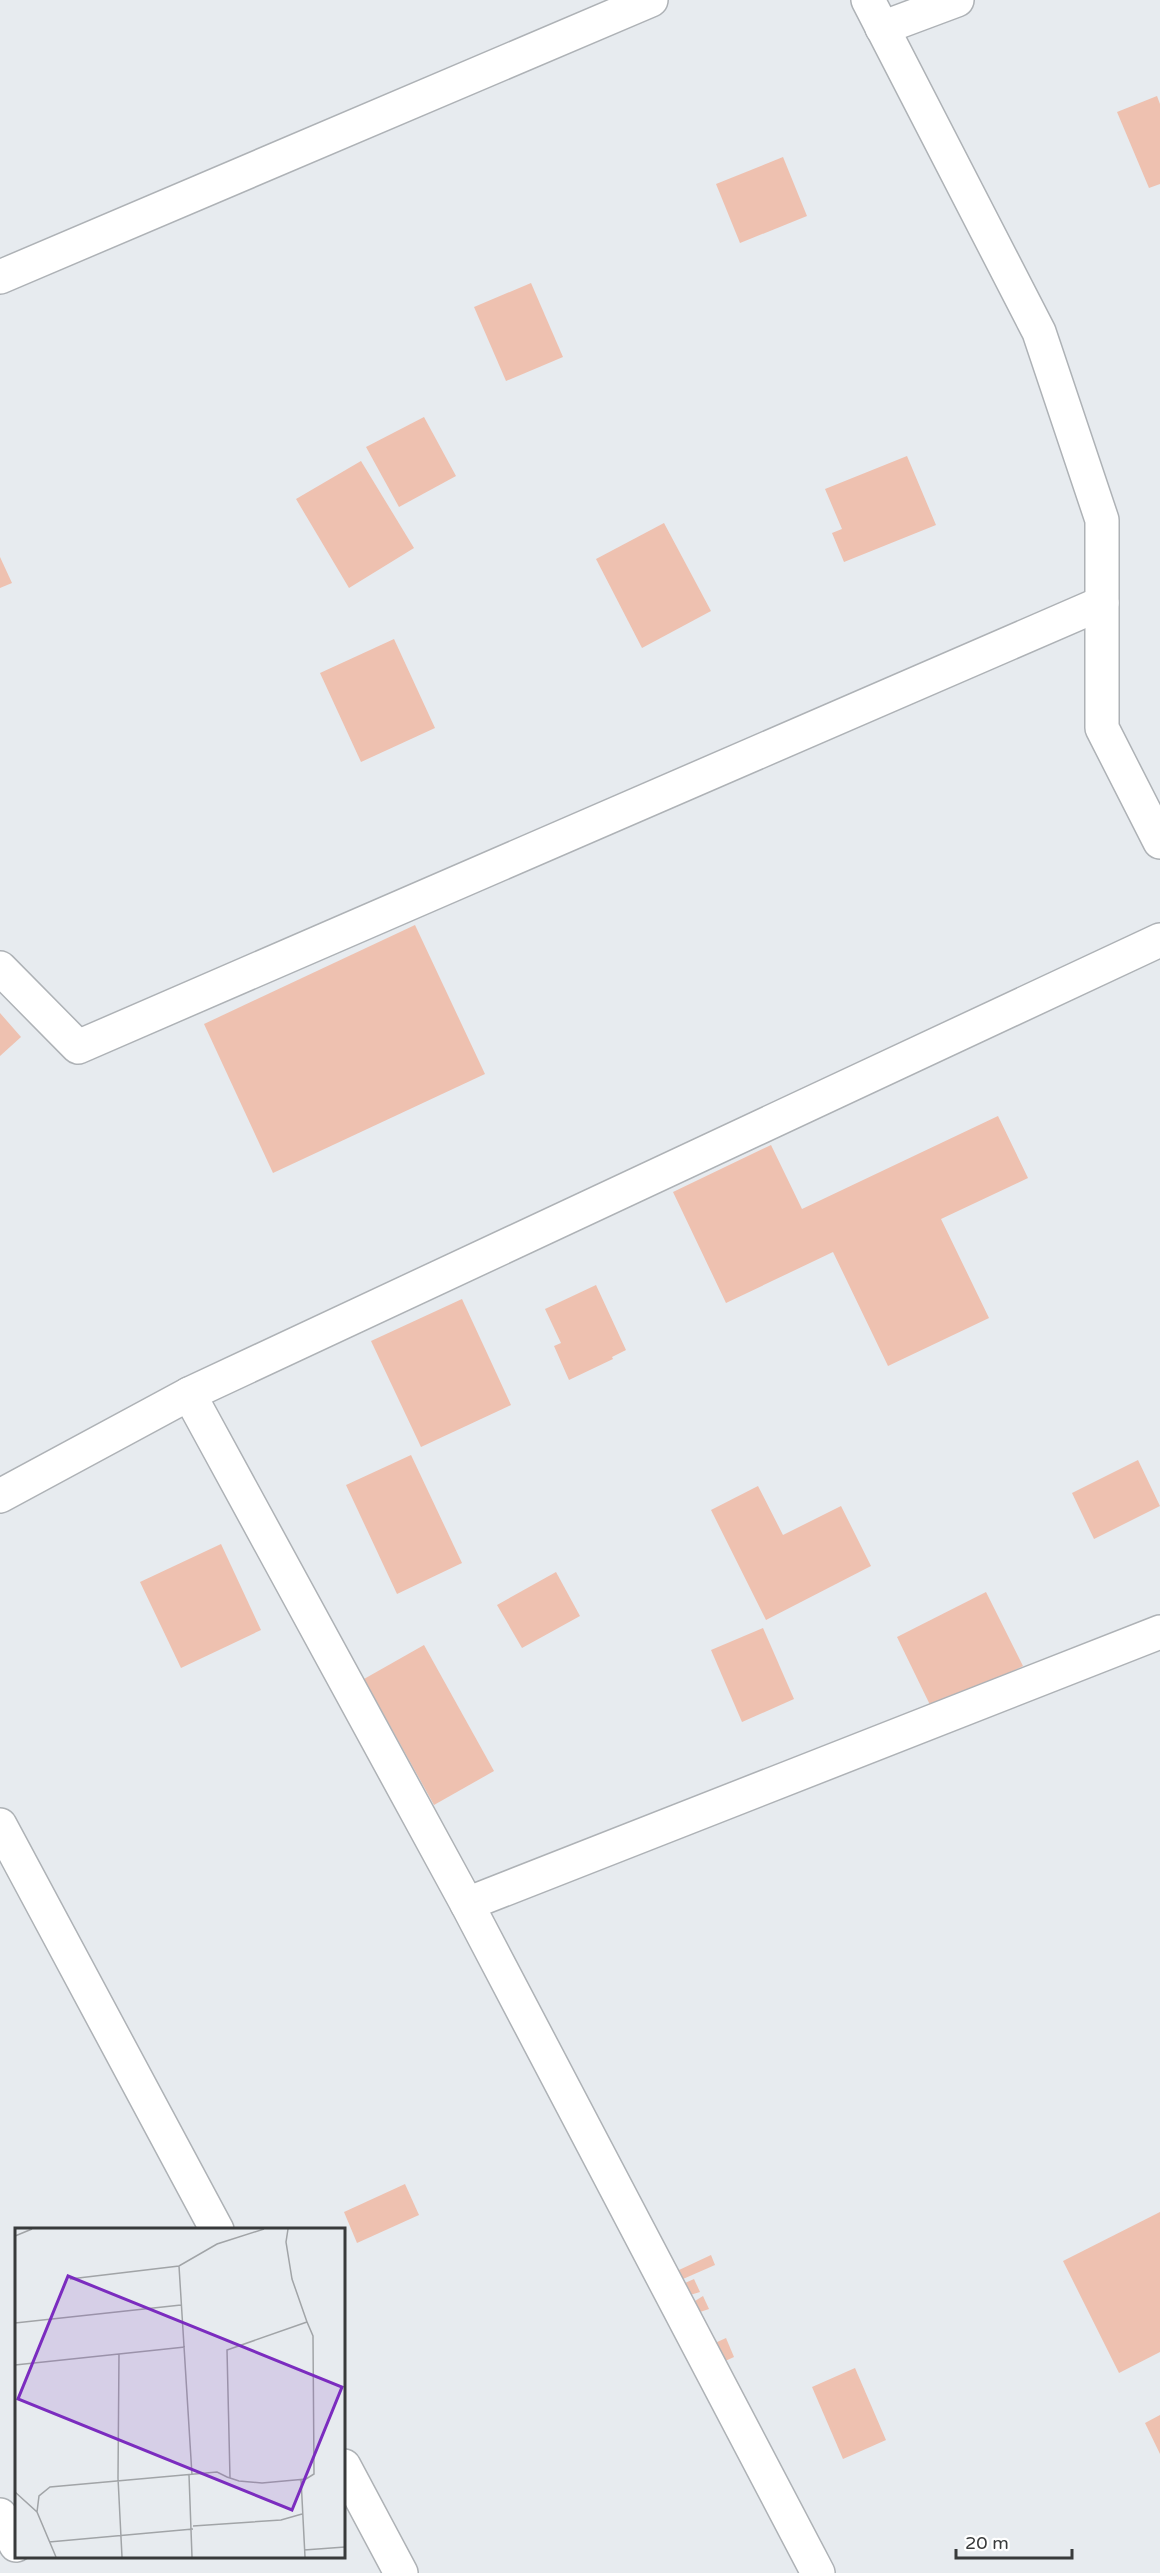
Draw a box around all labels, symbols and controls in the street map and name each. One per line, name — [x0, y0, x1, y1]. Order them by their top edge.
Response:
inset map — [15, 2228, 345, 2558]
scale bar — [956, 2522, 1072, 2560]
text: 20 m — [965, 2532, 1009, 2554]

